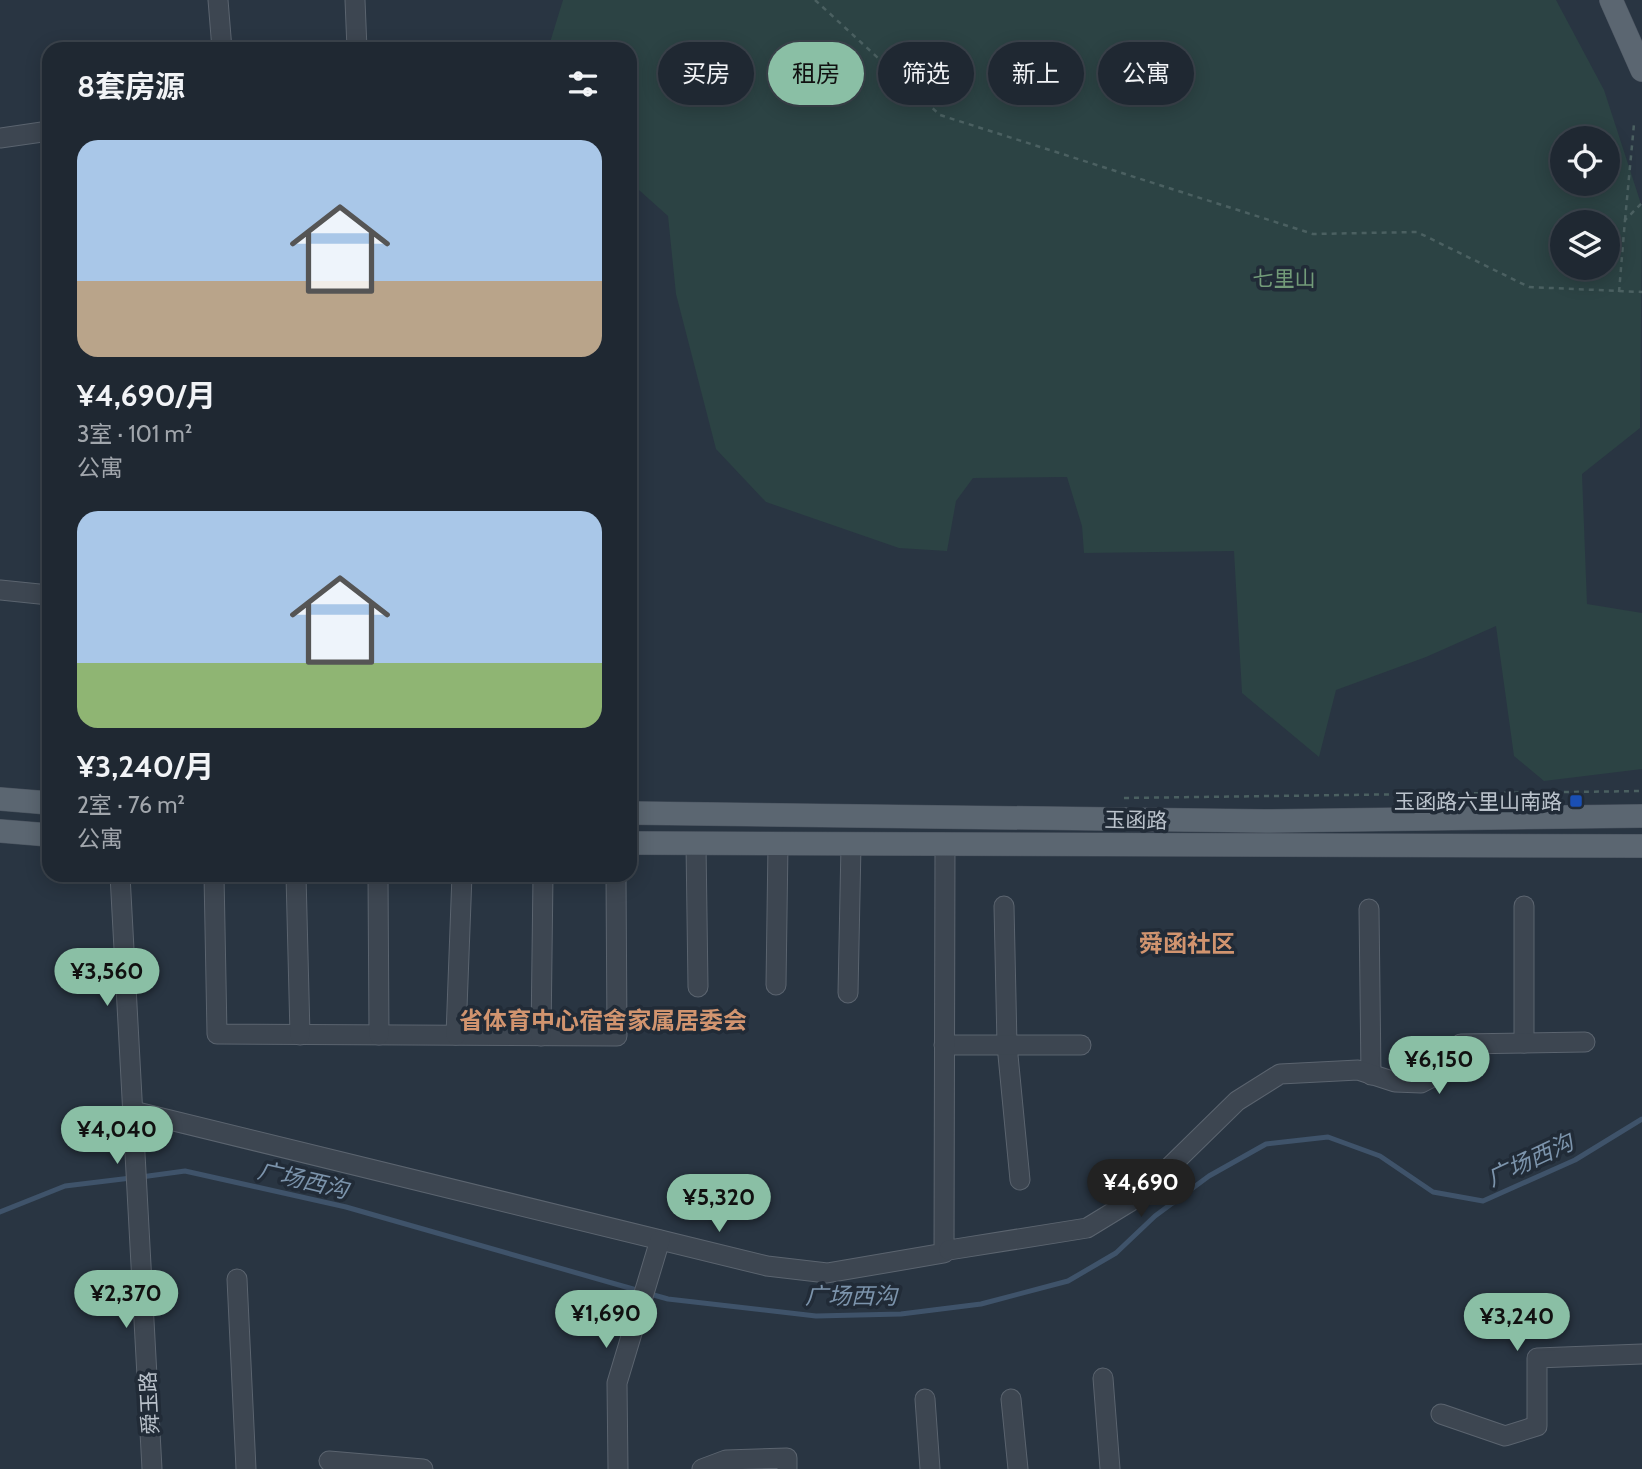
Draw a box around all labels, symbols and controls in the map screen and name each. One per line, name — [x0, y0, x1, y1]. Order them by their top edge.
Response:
chip: 买房 — [658, 42, 754, 105]
chip: 租房 — [768, 42, 864, 105]
chip: 筛选 — [878, 42, 974, 105]
chip: 新上 — [988, 42, 1084, 105]
chip: 公寓 — [1098, 42, 1194, 105]
icon: filters — [564, 65, 602, 103]
text: 8套房源 — [77, 68, 185, 105]
map controls — [1550, 126, 1620, 280]
button: locate — [1550, 126, 1620, 196]
icon: home — [277, 186, 403, 312]
button: layers — [1550, 210, 1620, 280]
park label: 七里山 — [1253, 266, 1316, 291]
text: ¥4,690/月 — [77, 377, 216, 414]
text: 3室 · 101 m² — [77, 420, 192, 448]
text: 公寓 — [77, 454, 123, 482]
icon: home — [277, 557, 403, 683]
text: ¥3,240/月 — [77, 748, 214, 785]
place label: 玉函路六里山南路 — [1394, 789, 1562, 814]
text: 2室 · 76 m² — [77, 791, 185, 819]
marker: 玉函路六里山南路 — [1568, 793, 1584, 809]
street label: 玉函路 — [1104, 807, 1168, 833]
text: 公寓 — [77, 825, 123, 853]
district label: 舜函社区 — [1139, 929, 1235, 958]
pin: ¥3,560 — [50, 948, 164, 1008]
text: ¥3,560 — [70, 957, 144, 985]
district label: 省体育中心宿舍家属居委会 — [459, 1006, 747, 1035]
pin: ¥6,150 — [1382, 1036, 1496, 1096]
text: ¥6,150 — [1405, 1045, 1473, 1073]
pin: ¥4,040 — [60, 1106, 174, 1166]
text: ¥4,040 — [77, 1115, 157, 1143]
water label: 广场西沟 — [1482, 1127, 1580, 1192]
water label: 广场西沟 — [255, 1156, 354, 1205]
pin: ¥4,690 — [1084, 1160, 1198, 1219]
text: ¥4,690 — [1103, 1168, 1179, 1196]
pin: ¥5,320 — [662, 1174, 776, 1234]
text: ¥5,320 — [683, 1183, 755, 1211]
pin: ¥2,370 — [69, 1270, 183, 1330]
text: ¥2,370 — [90, 1279, 162, 1307]
water label: 广场西沟 — [805, 1282, 900, 1310]
pin: ¥1,690 — [549, 1290, 663, 1350]
pin: ¥3,240 — [1460, 1294, 1574, 1353]
text: ¥1,690 — [571, 1299, 641, 1327]
text: ¥3,240 — [1480, 1302, 1554, 1330]
street label: 舜玉路 — [135, 1371, 163, 1435]

